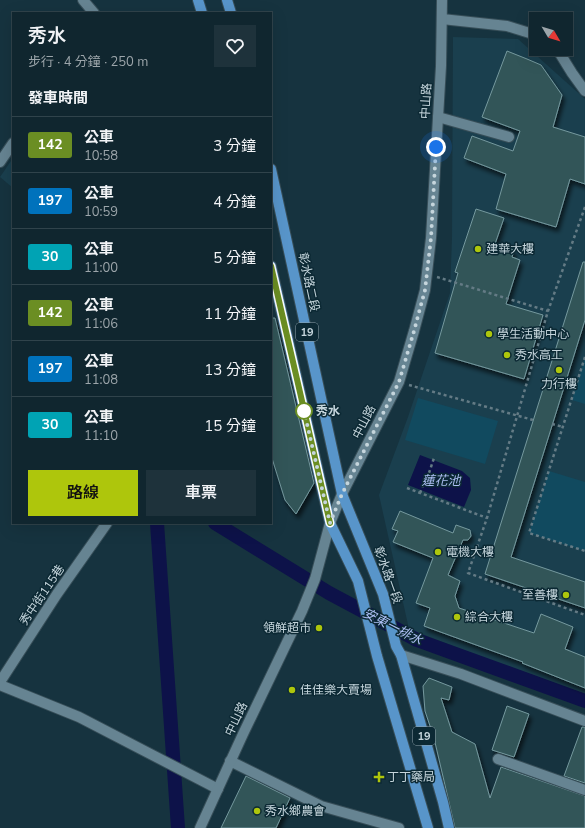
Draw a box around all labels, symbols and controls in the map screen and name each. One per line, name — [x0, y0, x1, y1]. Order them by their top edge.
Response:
north arrow — [529, 12, 573, 56]
map controls — [529, 12, 573, 56]
text: 秀水 — [28, 23, 66, 49]
button: heart — [214, 25, 256, 67]
text: 步行 · 4 分鐘 · 250 m — [28, 53, 148, 71]
street label: 中山路 — [417, 83, 435, 119]
text: 發車時間 — [28, 88, 88, 108]
text: 公車 — [84, 127, 114, 147]
text: 142 — [37, 135, 63, 154]
text: 3 分鐘 — [213, 136, 256, 156]
your location — [426, 137, 446, 157]
text: 10:58 — [84, 147, 118, 165]
text: 公車 — [84, 183, 114, 203]
text: 197 — [37, 191, 63, 210]
text: 4 分鐘 — [213, 192, 256, 212]
text: 10:59 — [84, 203, 118, 221]
text: 公車 — [84, 239, 114, 259]
place label: 建華大樓 — [486, 241, 534, 257]
marker: 建華大樓 — [473, 244, 483, 254]
text: 30 — [42, 247, 58, 266]
text: 5 分鐘 — [213, 248, 256, 268]
street label: 彰水路二段 — [295, 251, 323, 313]
text: 11:00 — [84, 259, 118, 277]
text: 公車 — [84, 295, 114, 315]
text: 142 — [37, 303, 63, 322]
text: 11 分鐘 — [204, 304, 256, 324]
text: 11:06 — [84, 315, 118, 333]
road number: 19 — [296, 323, 318, 341]
place label: 學生活動中心 — [497, 326, 569, 342]
marker: 學生活動中心 — [484, 329, 494, 339]
place label: 秀水高工 — [515, 347, 563, 363]
marker: 秀水高工 — [502, 350, 512, 360]
text: 公車 — [84, 351, 114, 371]
text: 197 — [37, 359, 63, 378]
text: 13 分鐘 — [204, 360, 256, 380]
marker: 力行樓 — [554, 365, 564, 375]
text: 11:08 — [84, 371, 118, 389]
place label: 力行樓 — [541, 376, 577, 392]
marker: 秀水 — [295, 402, 313, 420]
street label: 中山路 — [349, 402, 379, 442]
place label: 秀水 — [316, 403, 340, 419]
text: 公車 — [84, 407, 114, 427]
text: 30 — [42, 415, 58, 434]
text: 15 分鐘 — [204, 416, 256, 436]
text: 11:10 — [84, 427, 118, 445]
button: 路線 — [28, 470, 138, 516]
button: 車票 — [146, 470, 256, 516]
water label: 蓮花池 — [421, 472, 462, 490]
street label: 彰水路一段 — [370, 544, 406, 606]
place label: 電機大樓 — [446, 544, 494, 560]
marker: 電機大樓 — [433, 547, 443, 557]
street label: 秀中街115巷 — [16, 562, 68, 628]
place label: 至善樓 — [522, 587, 558, 603]
marker: 至善樓 — [561, 590, 571, 600]
water label: 安東一排水 — [359, 604, 426, 650]
place label: 綜合大樓 — [465, 609, 513, 625]
marker: 綜合大樓 — [452, 612, 462, 622]
place label: 領鮮超市 — [263, 620, 311, 636]
marker: 領鮮超市 — [314, 623, 324, 633]
place label: 佳佳樂大賣場 — [300, 682, 372, 698]
marker: 佳佳樂大賣場 — [287, 685, 297, 695]
street label: 中山路 — [221, 699, 251, 739]
road number: 19 — [413, 727, 435, 745]
place label: 丁丁藥局 — [387, 769, 435, 785]
marker: 丁丁藥局 — [374, 772, 384, 782]
place label: 秀水鄉農會 — [265, 803, 325, 819]
marker: 秀水鄉農會 — [252, 806, 262, 816]

